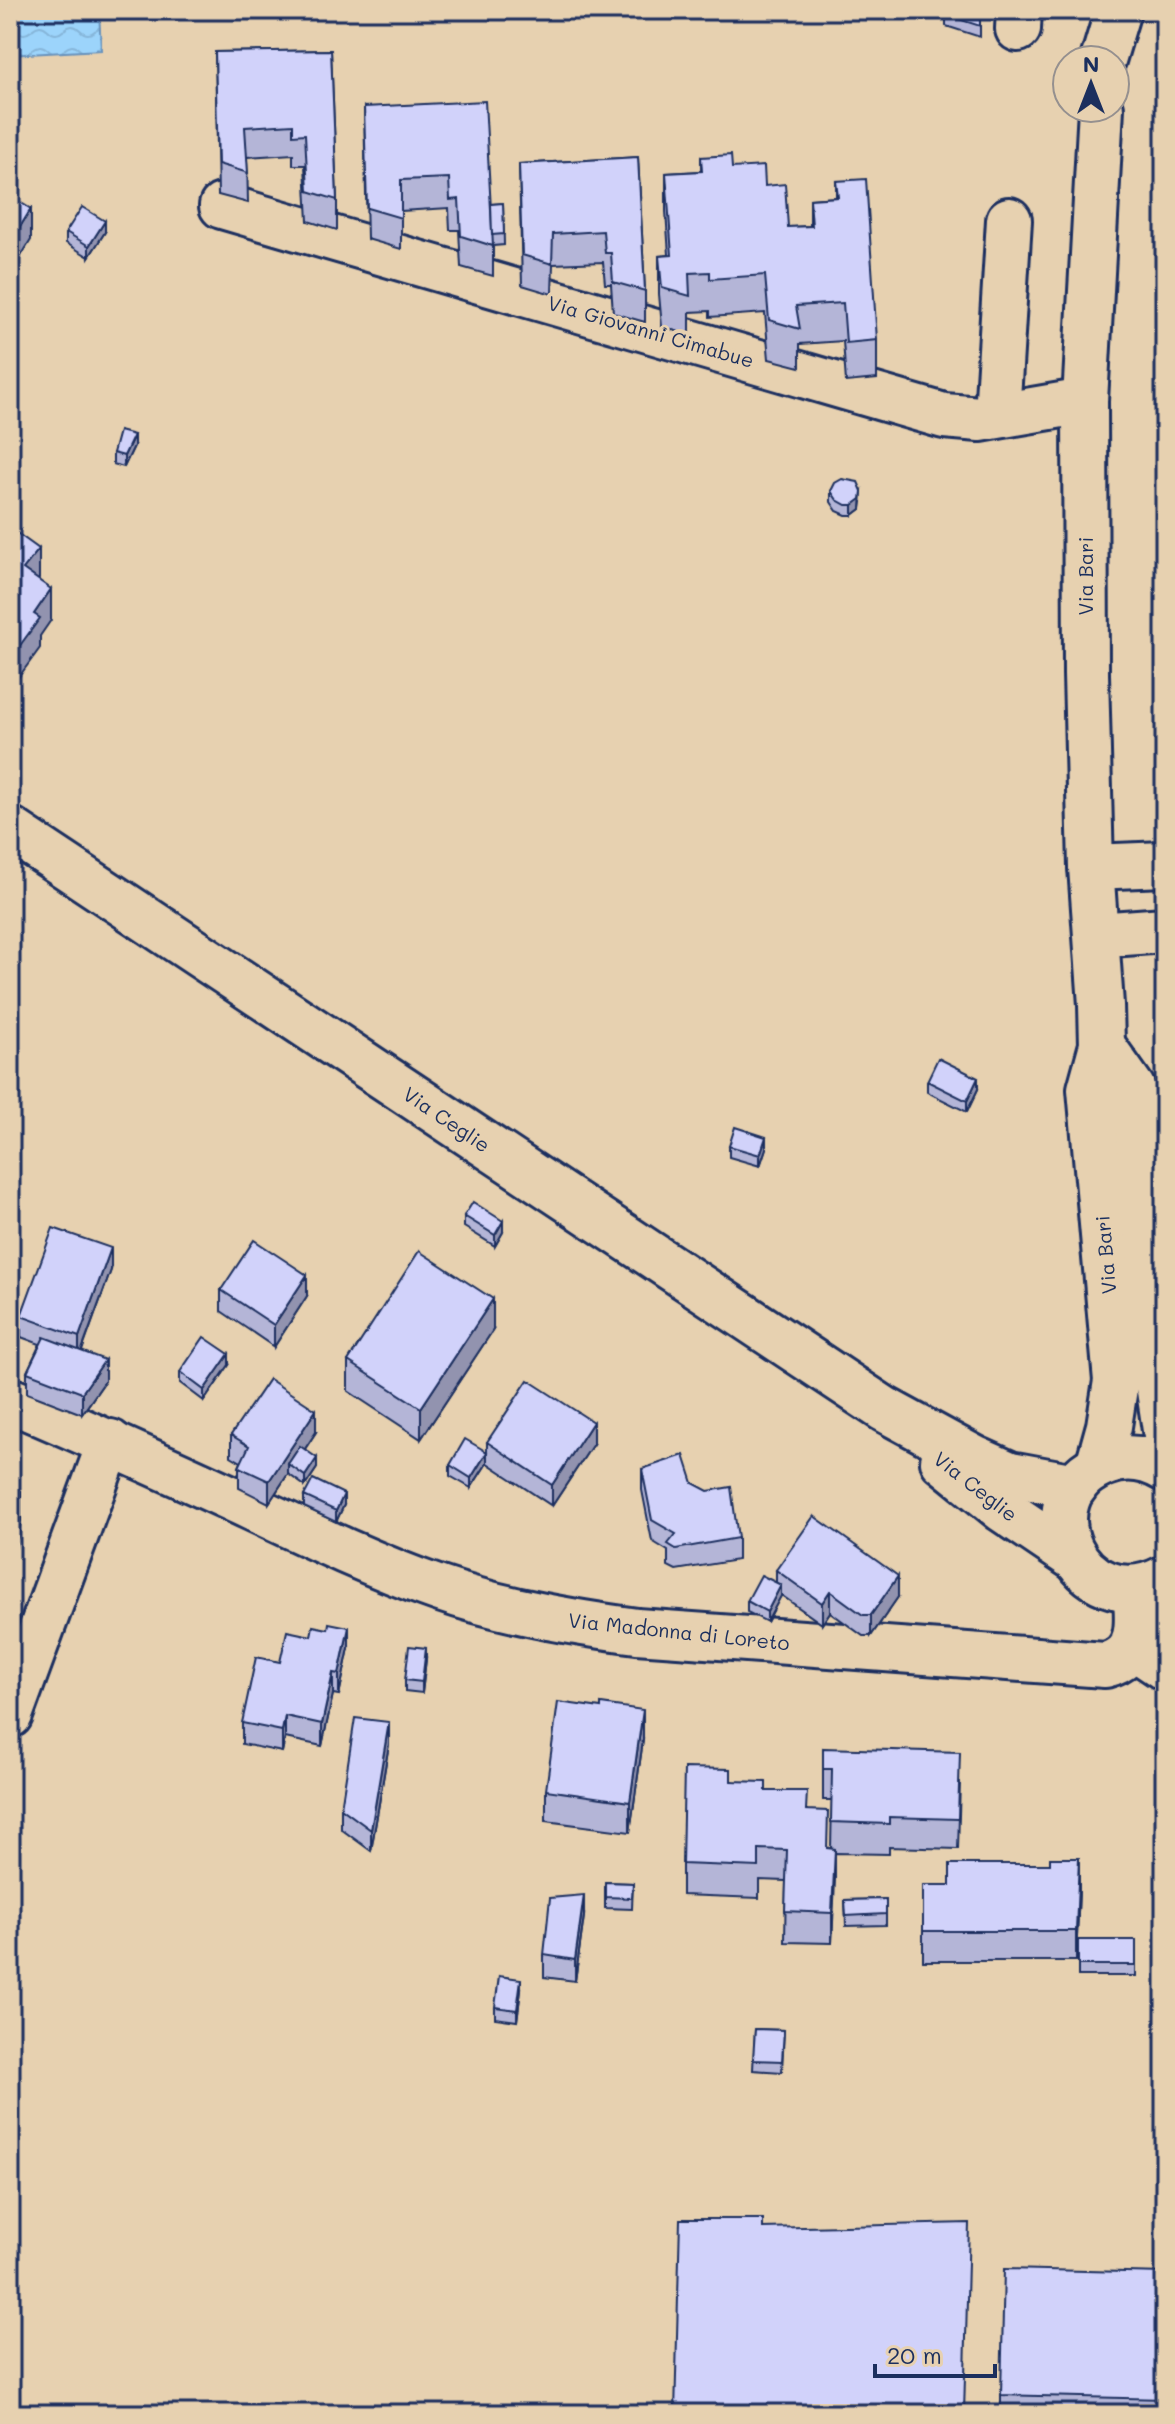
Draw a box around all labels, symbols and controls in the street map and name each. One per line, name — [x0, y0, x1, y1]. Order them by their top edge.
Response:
north arrow — [1051, 44, 1131, 124]
text: N — [1083, 49, 1099, 78]
street label: Via Giovanni Cimabue — [545, 289, 757, 373]
street label: Via Bari — [1072, 537, 1098, 615]
street label: Via Ceglie — [398, 1080, 496, 1158]
street label: Via Bari — [1089, 1215, 1121, 1295]
street label: Via Ceglie — [929, 1445, 1023, 1527]
street label: Via Madonna di Loreto — [567, 1606, 791, 1656]
scale bar — [875, 2328, 995, 2378]
text: 20 m — [887, 2339, 942, 2370]

